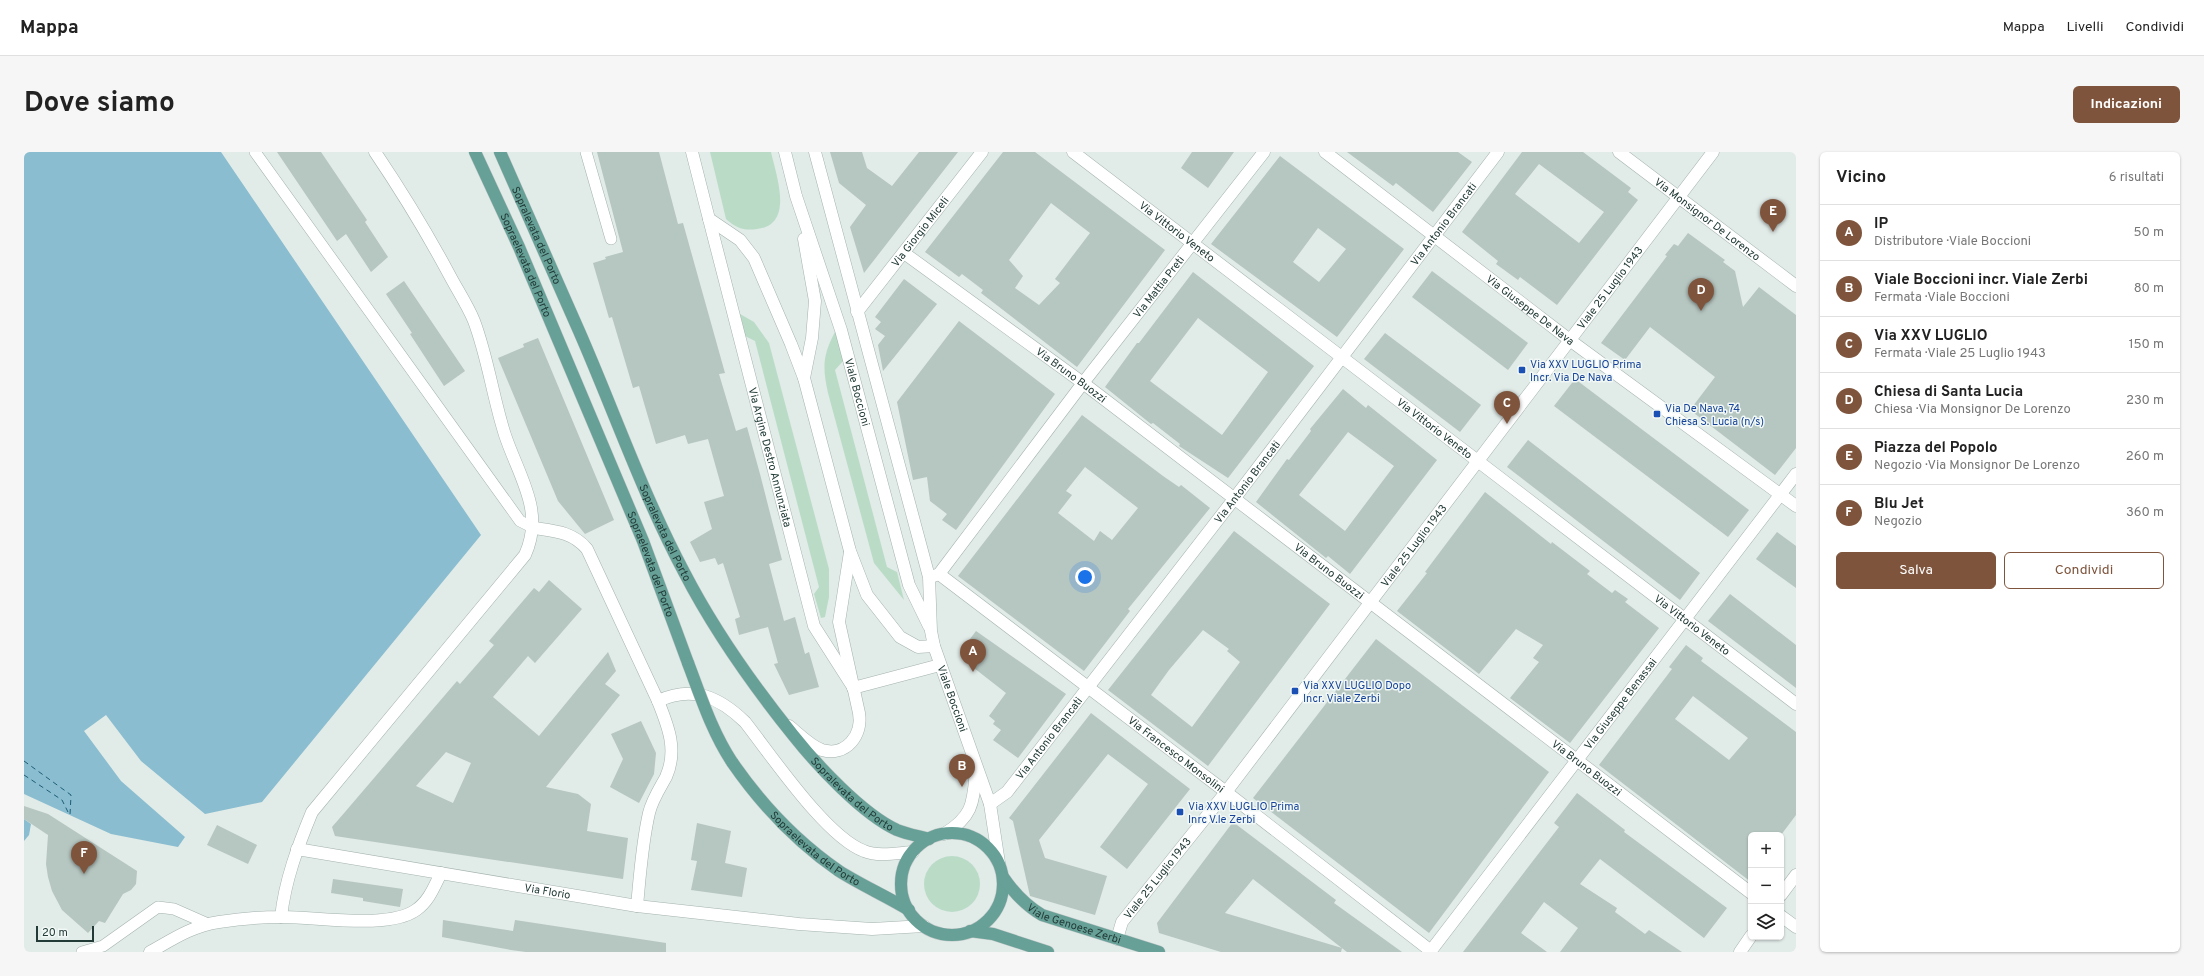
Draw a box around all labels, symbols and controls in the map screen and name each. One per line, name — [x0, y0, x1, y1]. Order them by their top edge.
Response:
text: Mappa — [20, 16, 79, 40]
text: Mappa — [2003, 19, 2045, 36]
text: Livelli — [2067, 19, 2103, 36]
text: Condividi — [2125, 19, 2184, 36]
text: Dove siamo — [24, 86, 175, 122]
button: Indicazioni — [2073, 86, 2180, 123]
text: Vicino — [1836, 167, 1886, 189]
text: 6 risultati — [2109, 170, 2164, 186]
street label: Via Monsignor De Lorenzo — [1651, 175, 1763, 264]
street label: Via Antonio Brancati — [1408, 180, 1480, 269]
street label: Sopralevata del Porto — [508, 184, 564, 287]
street label: Via Giorgio Miceli — [889, 194, 952, 270]
street label: Via Vittorio Veneto — [1136, 199, 1217, 266]
pin: E — [1760, 199, 1786, 232]
street label: Sopraelevata del Porto — [496, 211, 554, 320]
text: IP — [1874, 215, 1888, 234]
text: A — [1844, 225, 1854, 241]
text: 50 m — [2134, 225, 2164, 241]
text: Distributore · Viale Boccioni — [1874, 234, 2031, 250]
street label: Viale 25 Luglio 1943 — [1575, 244, 1647, 332]
street label: Via Mattia Preti — [1130, 253, 1188, 321]
text: Viale Boccioni incr. Viale Zerbi — [1874, 271, 2088, 290]
street label: Via Giuseppe De Nava — [1483, 272, 1577, 349]
pin: D — [1688, 278, 1714, 311]
text: B — [1845, 281, 1853, 297]
text: 80 m — [2134, 281, 2164, 297]
text: Fermata · Viale Boccioni — [1874, 290, 2010, 306]
text: Via XXV LUGLIO — [1874, 327, 1988, 346]
text: C — [1845, 337, 1853, 353]
text: 150 m — [2129, 337, 2164, 353]
street label: Via Bruno Buozzi — [1033, 345, 1109, 406]
text: Fermata · Viale 25 Luglio 1943 — [1874, 346, 2046, 362]
street label: Viale Boccioni — [841, 357, 872, 428]
place label: Via XXV LUGLIO Prima Incr. Via De Nava — [1530, 358, 1642, 385]
marker: Via XXV LUGLIO Prima Incr. Via De Nava — [1517, 365, 1527, 375]
text: Chiesa di Santa Lucia — [1874, 383, 2023, 402]
street label: Via Argine Destro Annunziata — [745, 386, 794, 529]
pin: C — [1494, 391, 1520, 424]
text: D — [1844, 393, 1854, 409]
text: 230 m — [2126, 393, 2164, 409]
street label: Via Vittorio Veneto — [1393, 395, 1475, 462]
place label: Via De Nava, 74 Chiesa S. Lucia (n/s) — [1665, 402, 1764, 429]
text: Chiesa · Via Monsignor De Lorenzo — [1874, 402, 2071, 418]
marker: Via De Nava, 74 Chiesa S. Lucia (n/s) — [1652, 409, 1662, 419]
street label: Via Antonio Brancati — [1212, 438, 1284, 527]
text: Piazza del Popolo — [1874, 439, 1998, 458]
text: E — [1845, 449, 1853, 465]
text: 260 m — [2126, 449, 2164, 465]
text: Negozio · Via Monsignor De Lorenzo — [1874, 458, 2080, 474]
street label: Sopralevata del Porto — [635, 482, 694, 584]
text: Blu Jet — [1874, 495, 1924, 514]
street label: Viale 25 Luglio 1943 — [1378, 502, 1450, 590]
text: F — [1845, 505, 1853, 521]
text: 360 m — [2126, 505, 2164, 521]
street label: Sopraelevata del Porto — [623, 509, 676, 619]
text: Negozio — [1874, 514, 1922, 530]
street label: Via Bruno Buozzi — [1291, 541, 1366, 603]
button: Salva — [1836, 552, 1996, 589]
button: Condividi — [2004, 552, 2164, 589]
your location — [1075, 567, 1095, 587]
street label: Via Vittorio Veneto — [1651, 592, 1732, 659]
pin: A — [960, 639, 986, 672]
street label: Via Giuseppe Benassai — [1582, 656, 1660, 753]
street label: Viale Boccioni — [933, 664, 970, 734]
place label: Via XXV LUGLIO Dopo Incr. Viale Zerbi — [1303, 679, 1411, 706]
marker: Via XXV LUGLIO Dopo Incr. Viale Zerbi — [1290, 686, 1300, 696]
street label: Via Antonio Brancati — [1013, 695, 1086, 783]
street label: Via Francesco Monsolini — [1125, 714, 1227, 796]
street label: Via Bruno Buozzi — [1548, 737, 1624, 800]
pin: B — [949, 754, 975, 787]
street label: Sopralevata del Porto — [807, 755, 896, 835]
place label: Via XXV LUGLIO Prima Inrc V.le Zerbi — [1188, 800, 1300, 827]
marker: Via XXV LUGLIO Prima Inrc V.le Zerbi — [1175, 807, 1185, 817]
street label: Sopraelevata del Porto — [767, 809, 862, 890]
map controls — [1748, 832, 1784, 940]
button: + — [1748, 832, 1784, 868]
street label: Viale 25 Luglio 1943 — [1121, 835, 1195, 922]
pin: F — [71, 841, 97, 874]
button: − — [1748, 868, 1784, 904]
street label: Via Florio — [523, 881, 572, 903]
street label: Viale Genoese Zerbi — [1024, 901, 1123, 948]
button: layers — [1748, 904, 1784, 940]
scale bar — [36, 924, 94, 943]
text: 20 m — [42, 926, 68, 940]

